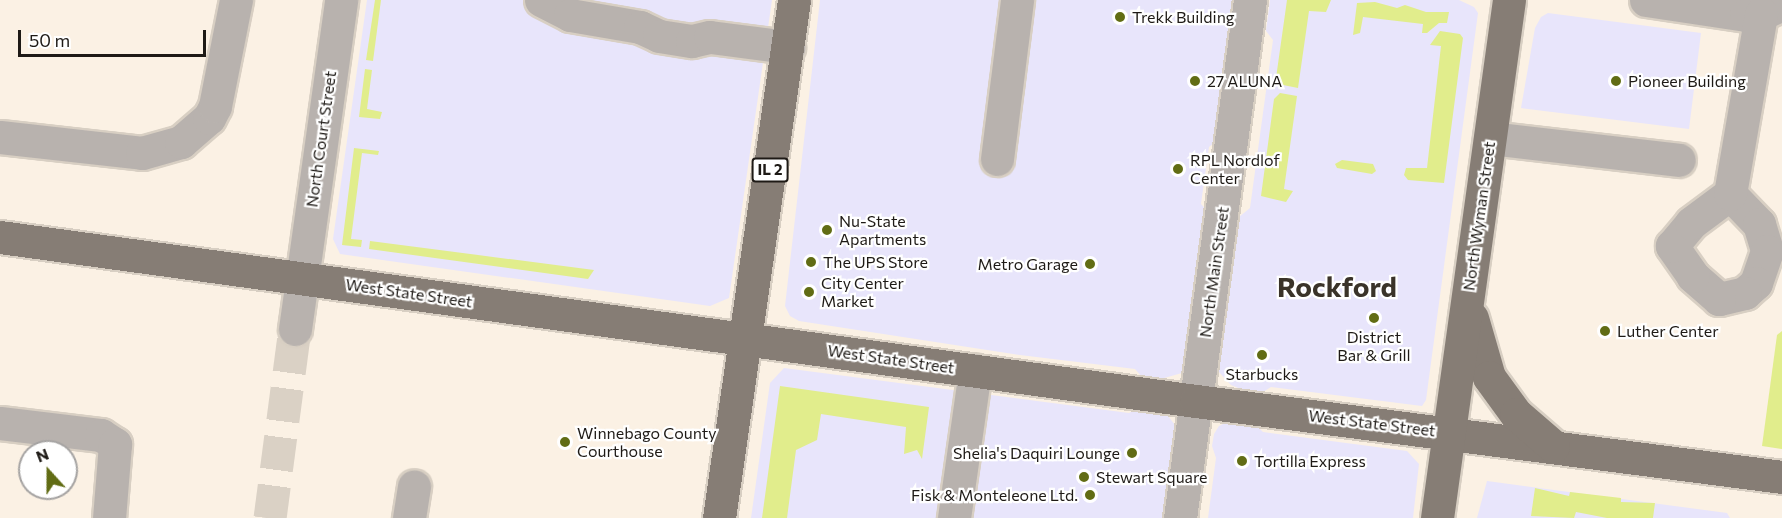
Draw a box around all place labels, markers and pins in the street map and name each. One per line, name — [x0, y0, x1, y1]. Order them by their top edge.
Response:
place label: Trekk Building — [1132, 7, 1235, 27]
marker: Trekk Building — [1113, 10, 1127, 24]
place label: 27 ALUNA — [1207, 71, 1282, 91]
place label: Pioneer Building — [1628, 71, 1746, 91]
marker: 27 ALUNA — [1188, 74, 1202, 88]
marker: Pioneer Building — [1609, 74, 1623, 88]
place label: RPL Nordlof Center — [1190, 150, 1280, 188]
marker: RPL Nordlof Center — [1171, 162, 1185, 176]
place label: Nu-State Apartments — [839, 211, 926, 249]
marker: Nu-State Apartments — [820, 223, 834, 237]
place label: The UPS Store — [823, 252, 928, 272]
place label: Metro Garage — [977, 254, 1078, 274]
marker: The UPS Store — [804, 255, 818, 269]
marker: Metro Garage — [1083, 257, 1097, 271]
place label: City Center Market — [821, 273, 904, 311]
marker: City Center Market — [802, 285, 816, 299]
marker: District Bar & Grill — [1367, 311, 1381, 325]
place label: Luther Center — [1617, 321, 1719, 341]
marker: Luther Center — [1598, 324, 1612, 338]
place label: District Bar & Grill — [1337, 327, 1411, 365]
marker: Starbucks — [1255, 348, 1269, 362]
place label: Starbucks — [1226, 364, 1298, 384]
place label: Winnebago County Courthouse — [577, 423, 717, 461]
marker: Winnebago County Courthouse — [558, 435, 572, 449]
place label: Shelia's Daquiri Lounge — [953, 443, 1120, 463]
marker: Shelia's Daquiri Lounge — [1125, 446, 1139, 460]
place label: Tortilla Express — [1254, 451, 1366, 471]
marker: Tortilla Express — [1235, 454, 1249, 468]
place label: Stewart Square — [1096, 467, 1208, 487]
marker: Stewart Square — [1077, 470, 1091, 484]
place label: Fisk & Monteleone Ltd. — [911, 485, 1078, 505]
marker: Fisk & Monteleone Ltd. — [1083, 488, 1097, 502]

